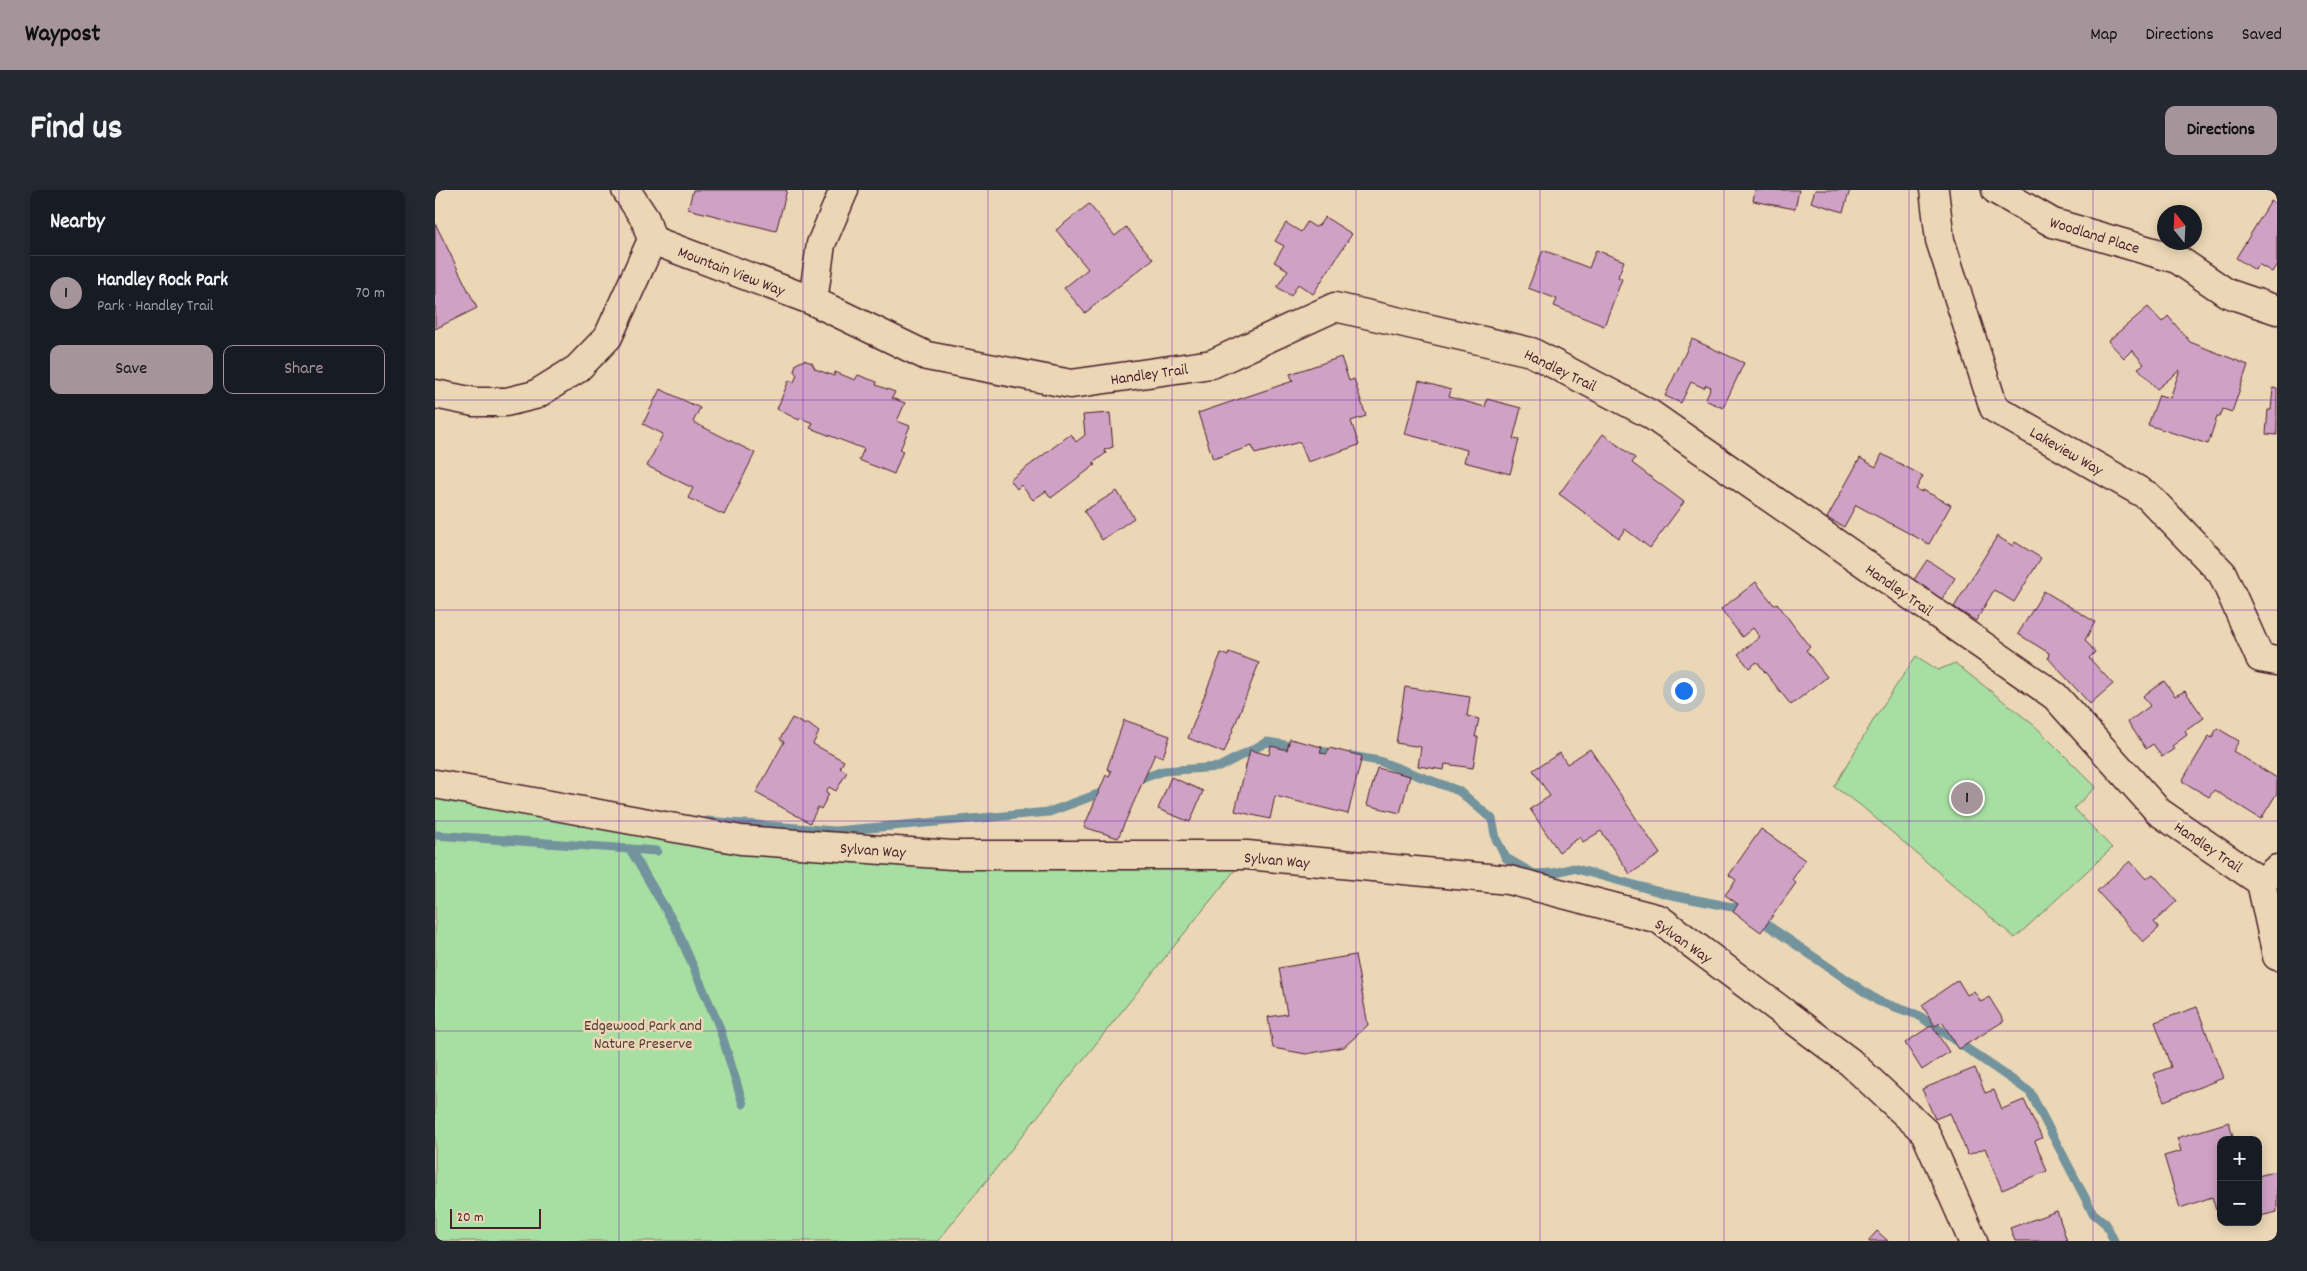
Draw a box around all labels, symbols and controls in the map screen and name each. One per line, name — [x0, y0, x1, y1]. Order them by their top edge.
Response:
text: Waypost — [25, 18, 100, 52]
text: Map — [2090, 23, 2117, 48]
text: Directions — [2145, 23, 2214, 48]
text: Saved — [2242, 23, 2282, 48]
text: Find us — [30, 105, 122, 155]
button: Directions — [2165, 106, 2277, 155]
north arrow — [2157, 205, 2202, 250]
text: Nearby — [50, 208, 105, 238]
street label: Woodland Place — [2047, 212, 2142, 261]
street label: Mountain View Way — [674, 241, 788, 303]
text: Handley Rock Park — [97, 268, 228, 295]
text: 1 — [64, 282, 68, 305]
text: 70 m — [355, 282, 385, 305]
text: Park · Handley Trail — [97, 295, 213, 318]
street label: Handley Trail — [1520, 344, 1600, 399]
button: Save — [50, 345, 213, 394]
button: Share — [223, 345, 385, 394]
street label: Handley Trail — [1109, 359, 1190, 392]
street label: Lakeview Way — [2025, 422, 2107, 483]
street label: Handley Trail — [1860, 559, 1937, 623]
your location — [1671, 678, 1697, 704]
pin: 1 — [1951, 779, 1983, 817]
street label: Handley Trail — [2169, 817, 2247, 880]
street label: Sylvan Way — [839, 838, 907, 865]
street label: Sylvan Way — [1243, 847, 1311, 876]
street label: Sylvan Way — [1649, 914, 1717, 971]
park label: Edgewood Park and Nature Preserve — [584, 1015, 702, 1056]
map controls — [2217, 1136, 2262, 1226]
button: + — [2217, 1136, 2262, 1181]
button: − — [2217, 1181, 2262, 1226]
scale bar — [450, 1206, 541, 1229]
text: 20 m — [457, 1208, 484, 1228]

